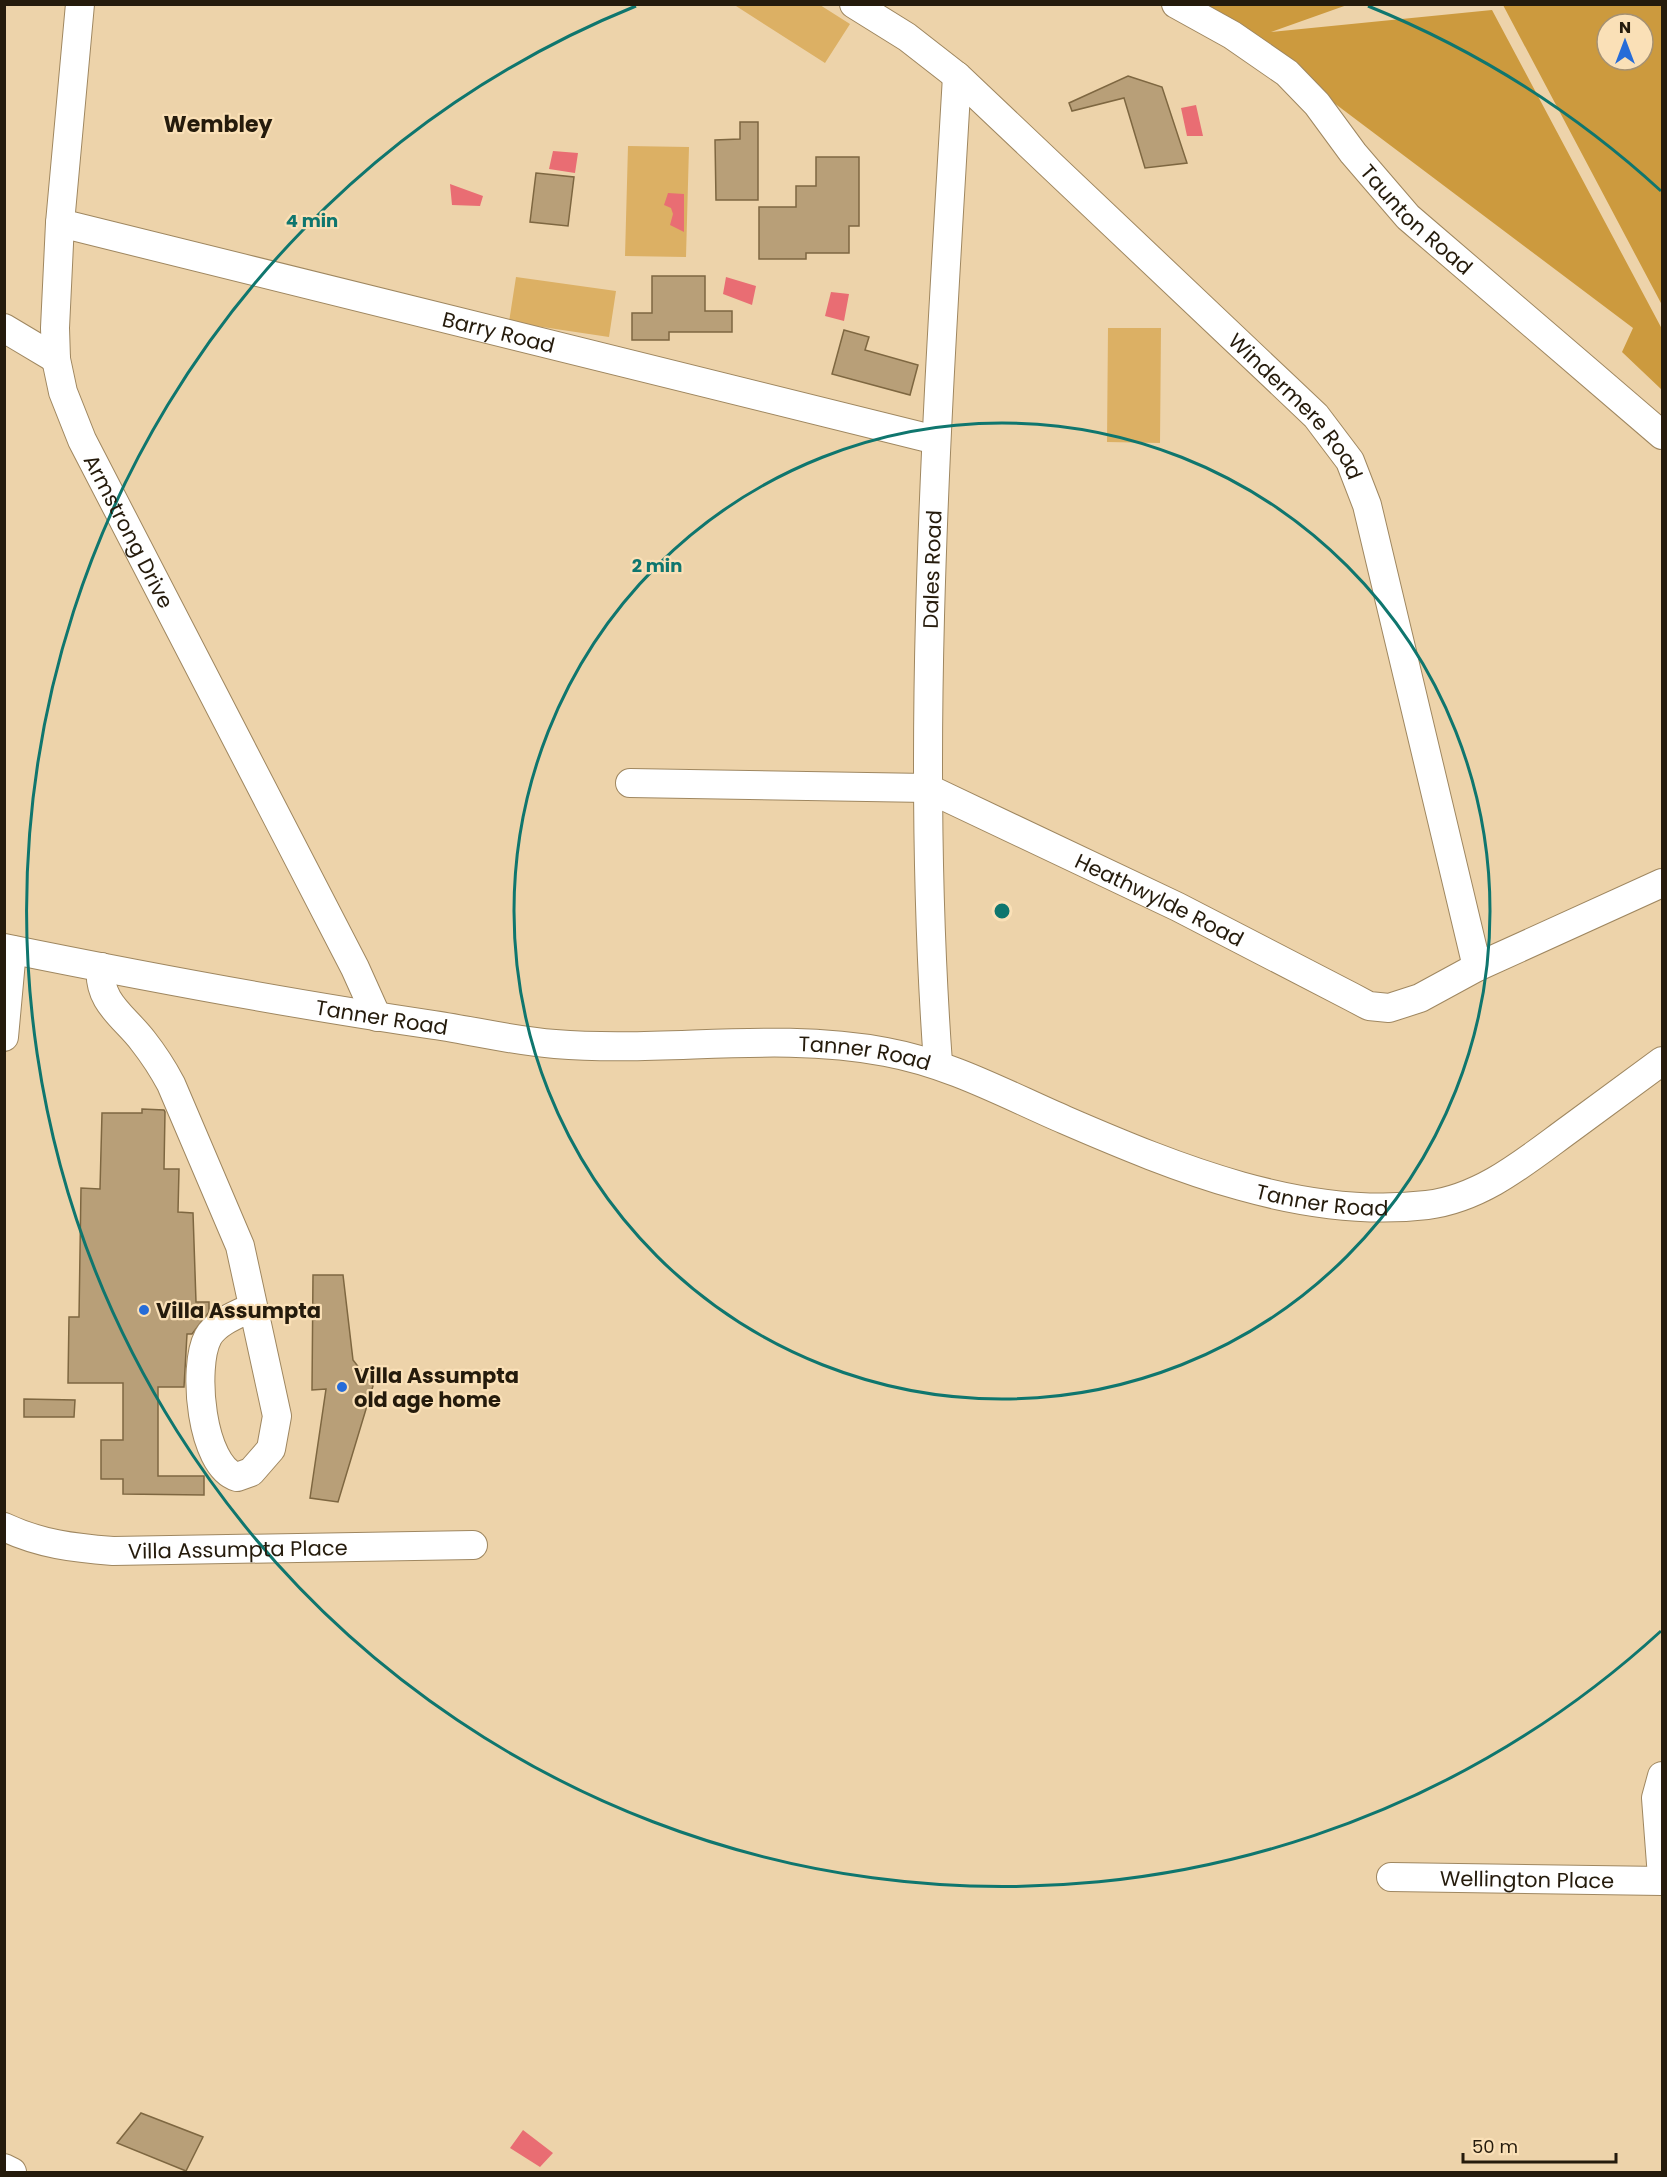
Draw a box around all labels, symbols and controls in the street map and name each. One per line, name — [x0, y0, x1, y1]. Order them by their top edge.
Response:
north arrow — [1595, 12, 1655, 72]
text: N — [1619, 16, 1631, 39]
district label: Wembley — [164, 109, 273, 140]
street label: Taunton Road — [1354, 158, 1479, 281]
text: 4 min — [286, 208, 338, 233]
street label: Barry Road — [440, 304, 558, 360]
street label: Windermere Road — [1222, 326, 1370, 483]
street label: Armstrong Drive — [77, 449, 181, 613]
street label: Dales Road — [915, 510, 948, 629]
text: 2 min — [632, 553, 682, 578]
street label: Heathwylde Road — [1070, 846, 1249, 953]
centre of rings — [992, 901, 1012, 921]
street label: Tanner Road — [313, 992, 450, 1041]
street label: Tanner Road — [798, 1028, 935, 1077]
street label: Tanner Road — [1253, 1176, 1389, 1222]
place label: Villa Assumpta — [156, 1296, 321, 1325]
marker: Villa Assumpta — [137, 1303, 151, 1317]
place label: Villa Assumpta old age home — [354, 1361, 519, 1414]
marker: Villa Assumpta old age home — [335, 1380, 349, 1394]
street label: Villa Assumpta Place — [128, 1533, 348, 1565]
street label: Wellington Place — [1440, 1863, 1614, 1895]
scale bar — [1463, 2126, 1616, 2164]
text: 50 m — [1472, 2134, 1518, 2159]

